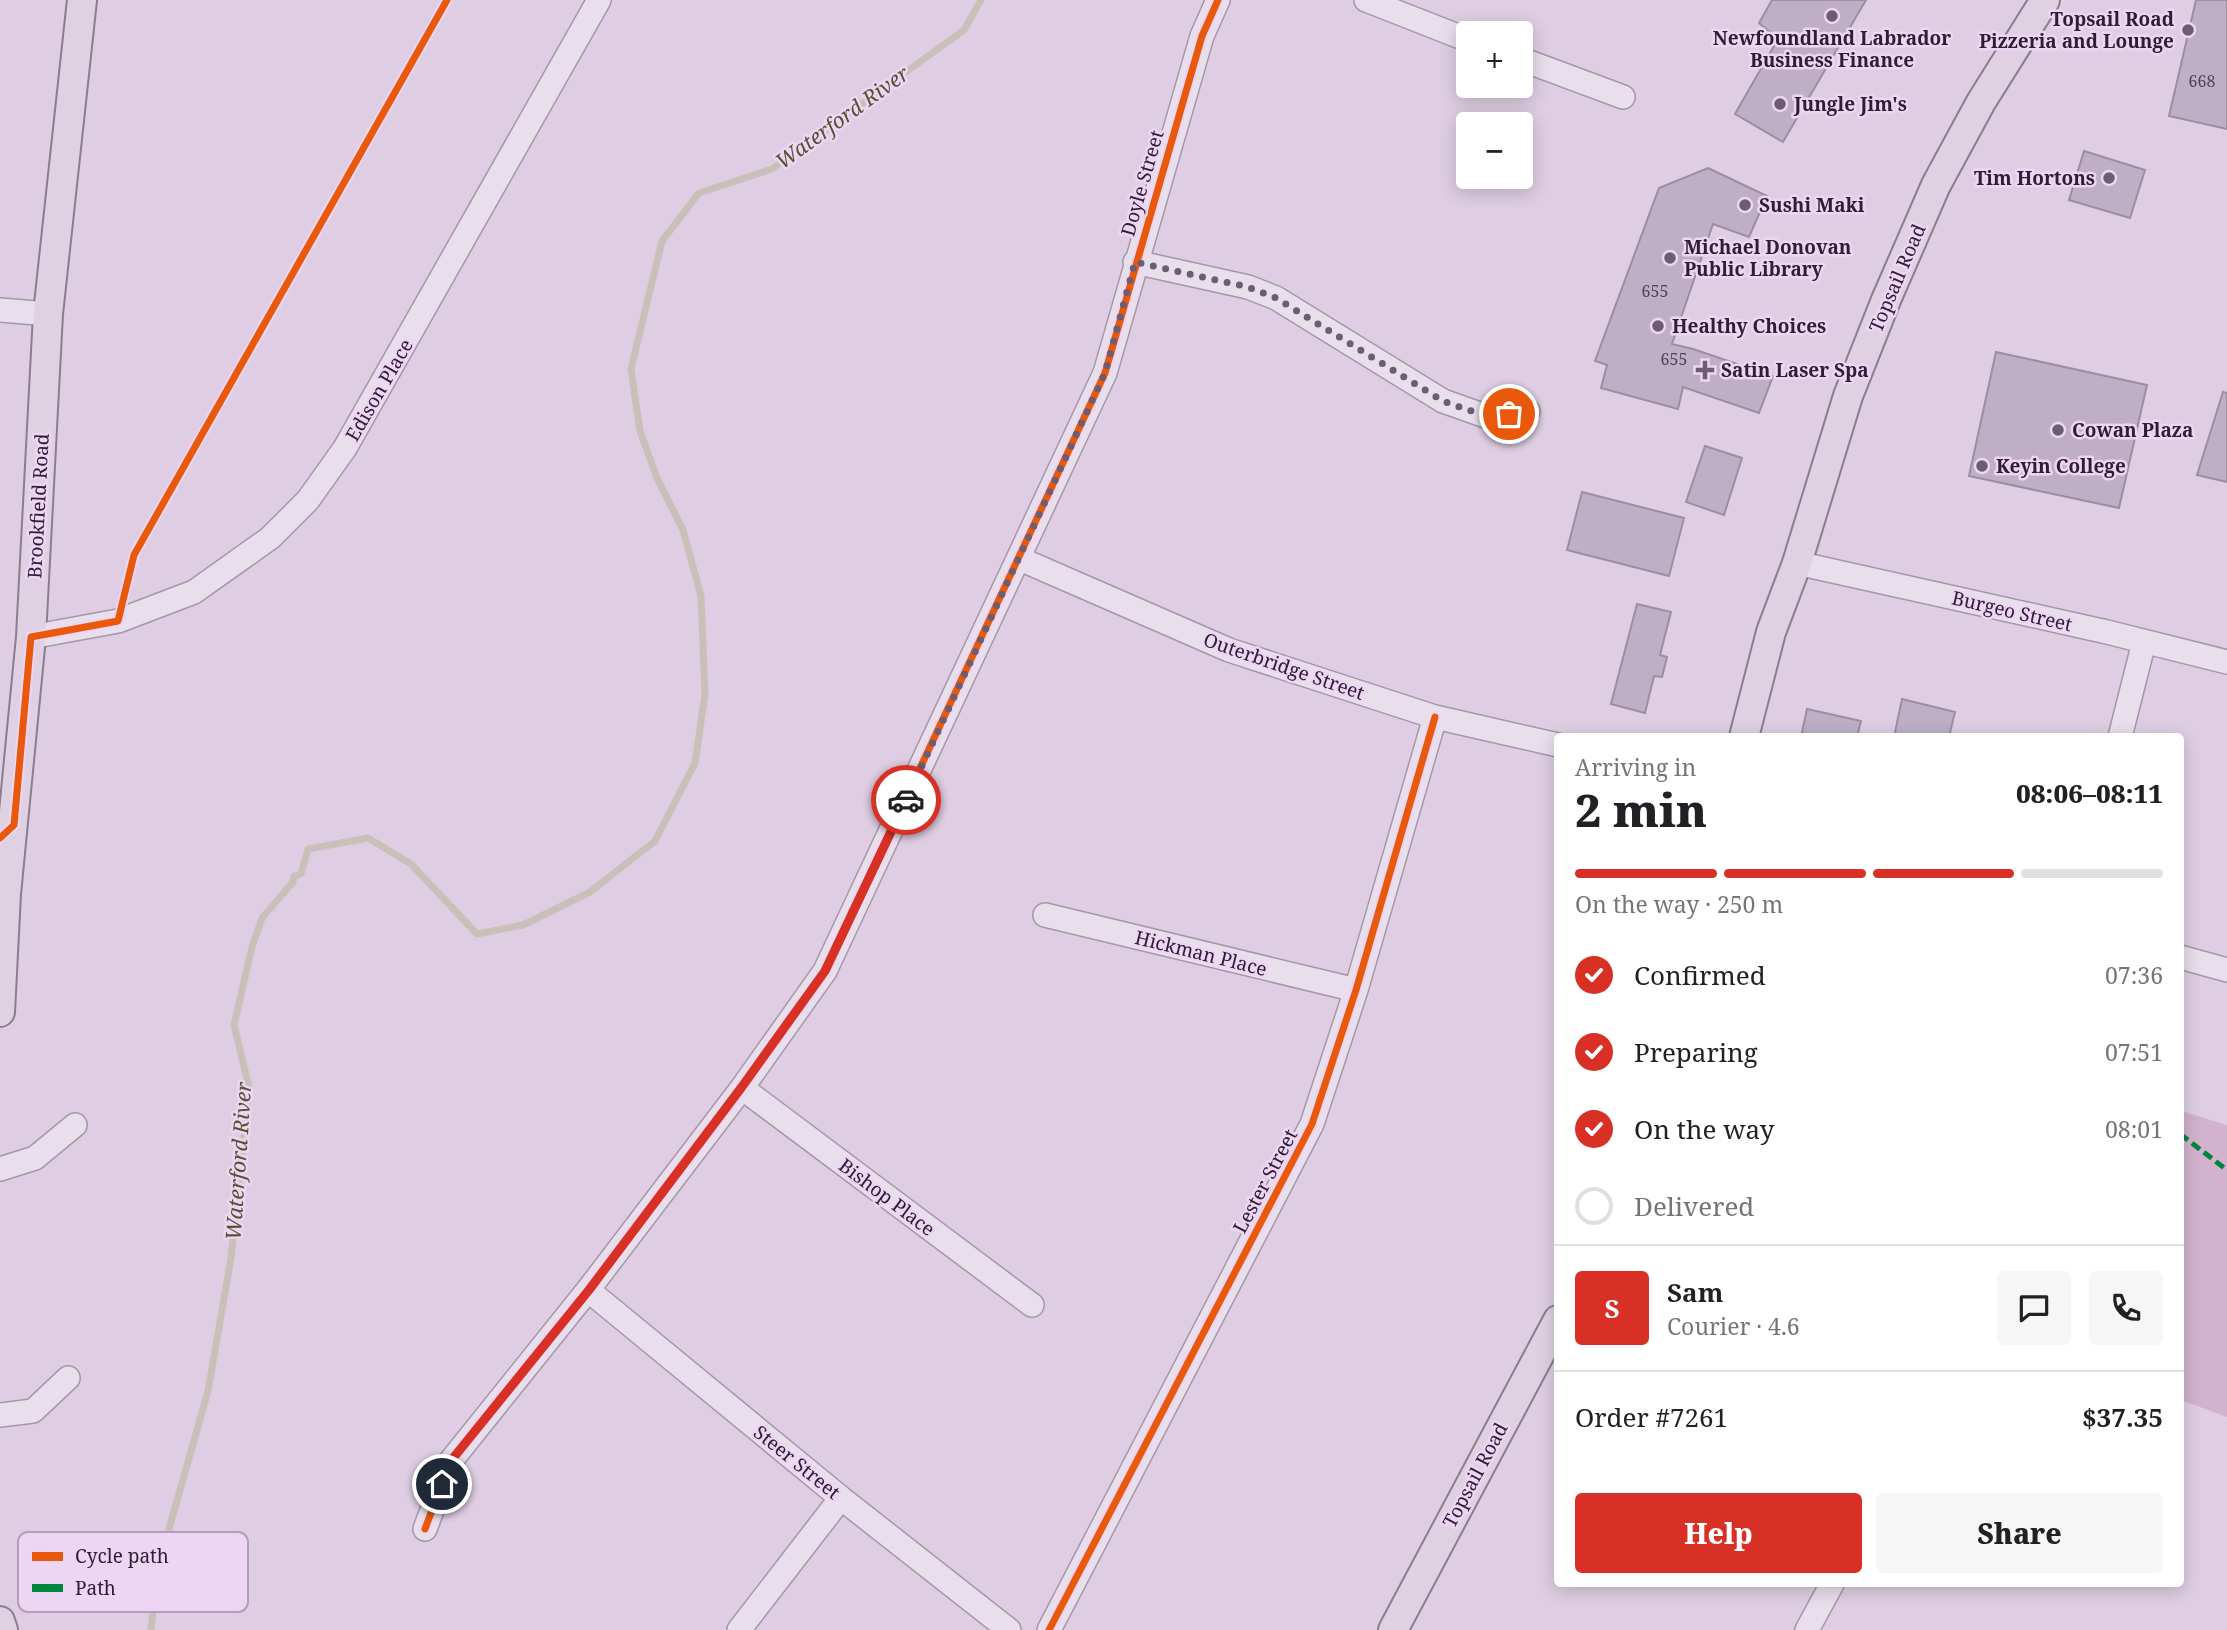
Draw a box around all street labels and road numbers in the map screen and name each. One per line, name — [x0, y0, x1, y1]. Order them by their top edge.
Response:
street label: Doyle Street — [1114, 127, 1170, 239]
street label: Topsail Road — [1863, 220, 1932, 336]
street label: Edison Place — [339, 334, 419, 446]
street label: Brookfield Road — [21, 432, 55, 579]
street label: Burgeo Street — [1949, 585, 2075, 638]
street label: Outerbridge Street — [1200, 626, 1368, 706]
street label: Hickman Place — [1132, 924, 1270, 982]
street label: Lester Street — [1227, 1124, 1303, 1238]
street label: Bishop Place — [834, 1152, 940, 1242]
street label: Topsail Road — [1436, 1418, 1514, 1532]
street label: Steer Street — [748, 1419, 846, 1505]

